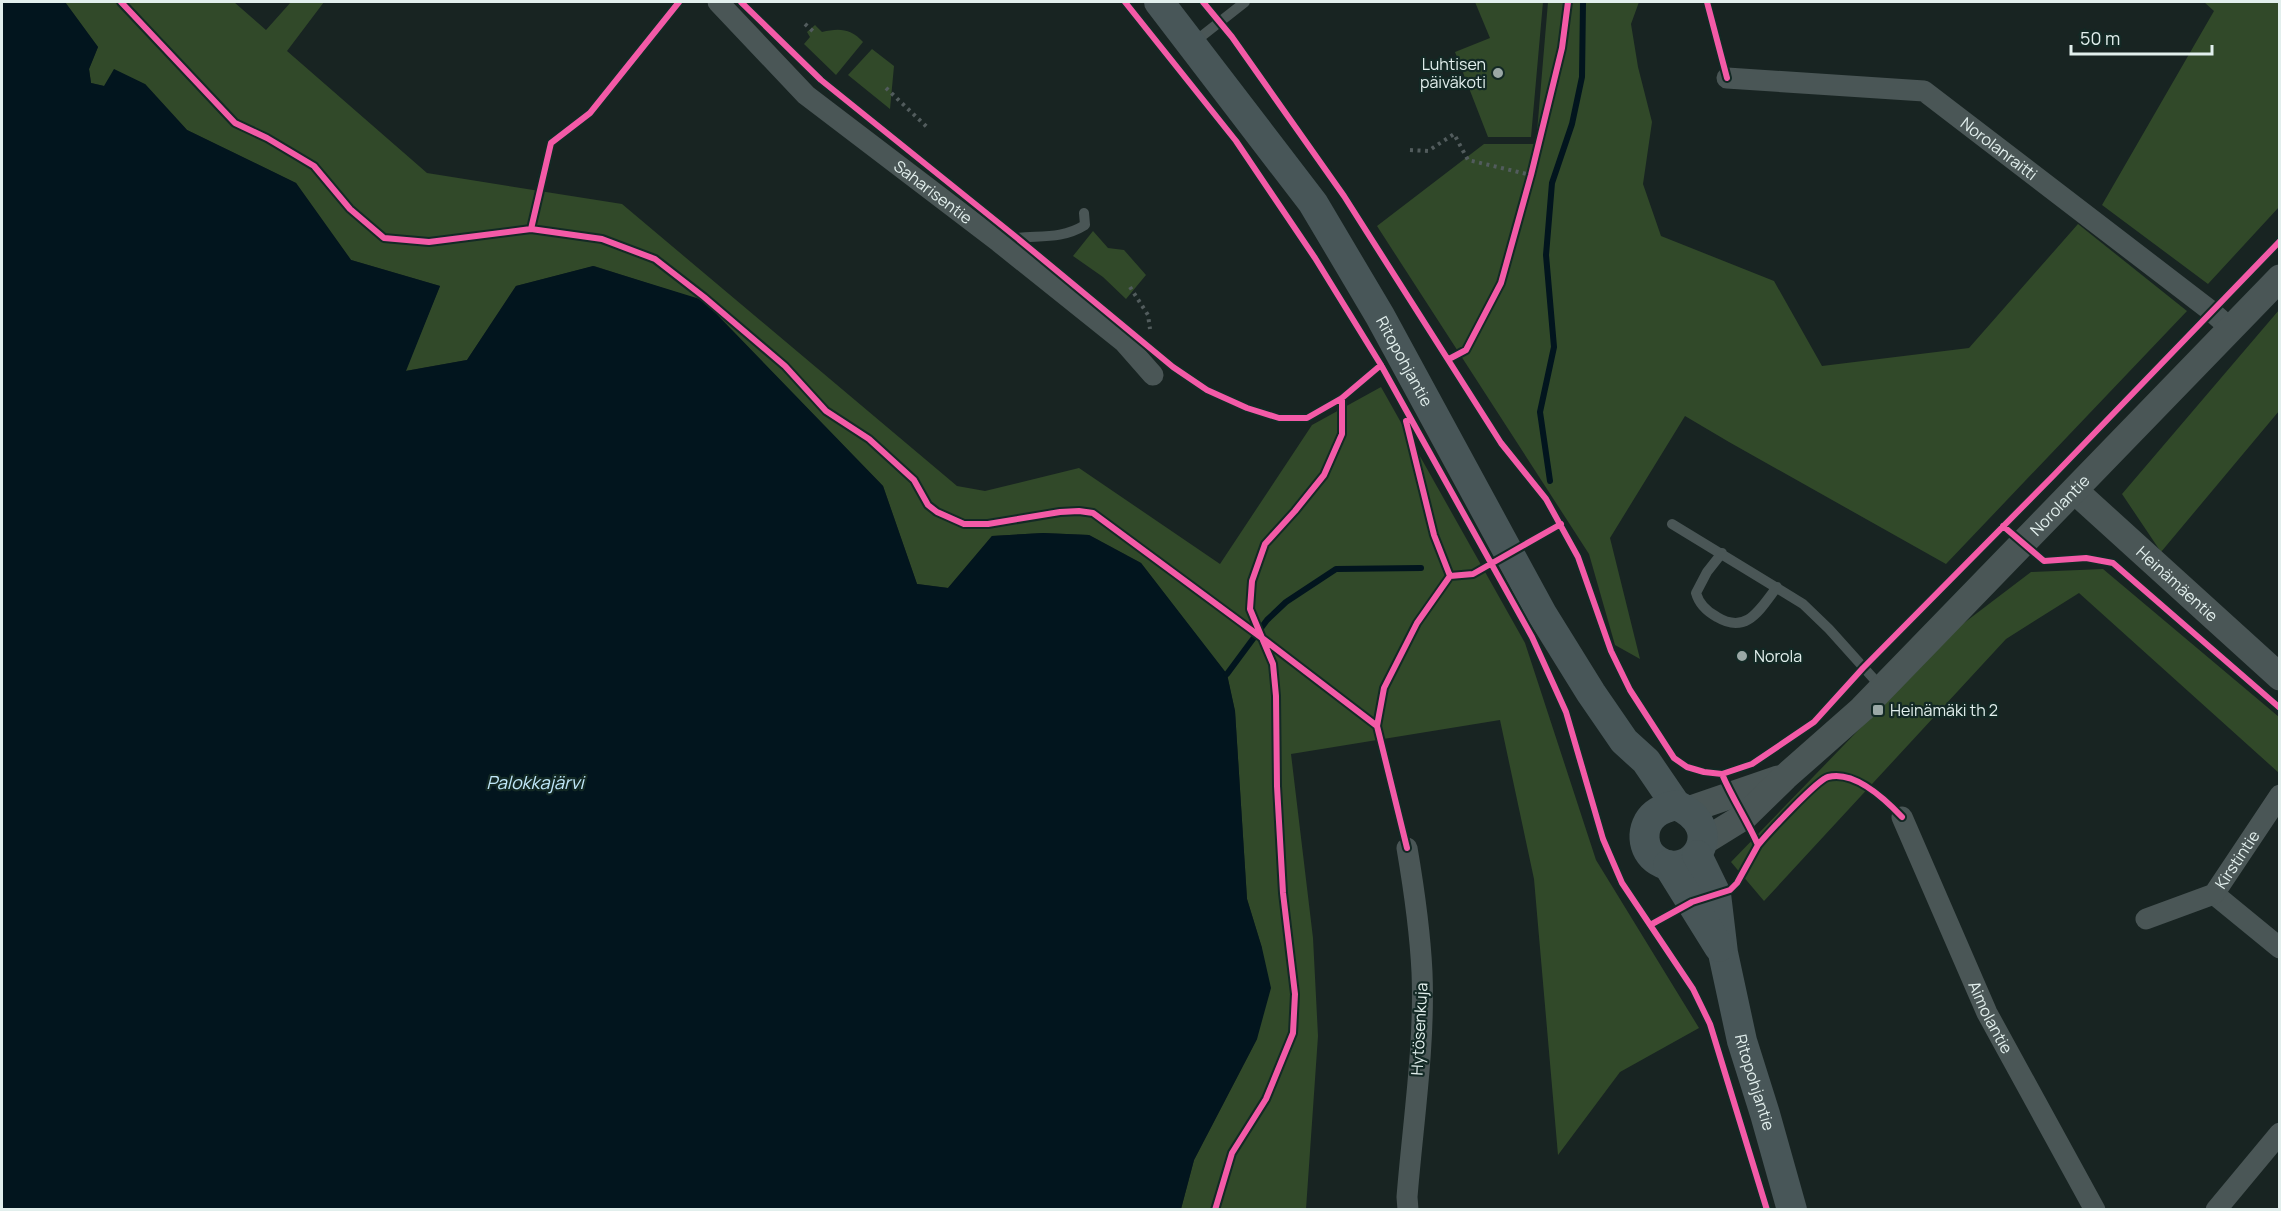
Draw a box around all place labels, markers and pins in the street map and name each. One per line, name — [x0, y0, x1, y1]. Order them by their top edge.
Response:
place label: Luhtisen päiväkoti — [1420, 53, 1486, 93]
marker: Luhtisen päiväkoti — [1491, 66, 1505, 80]
place label: Norola — [1754, 645, 1802, 667]
marker: Norola — [1735, 649, 1749, 663]
place label: Heinämäki th 2 — [1890, 699, 1998, 721]
marker: Heinämäki th 2 — [1871, 703, 1885, 717]

